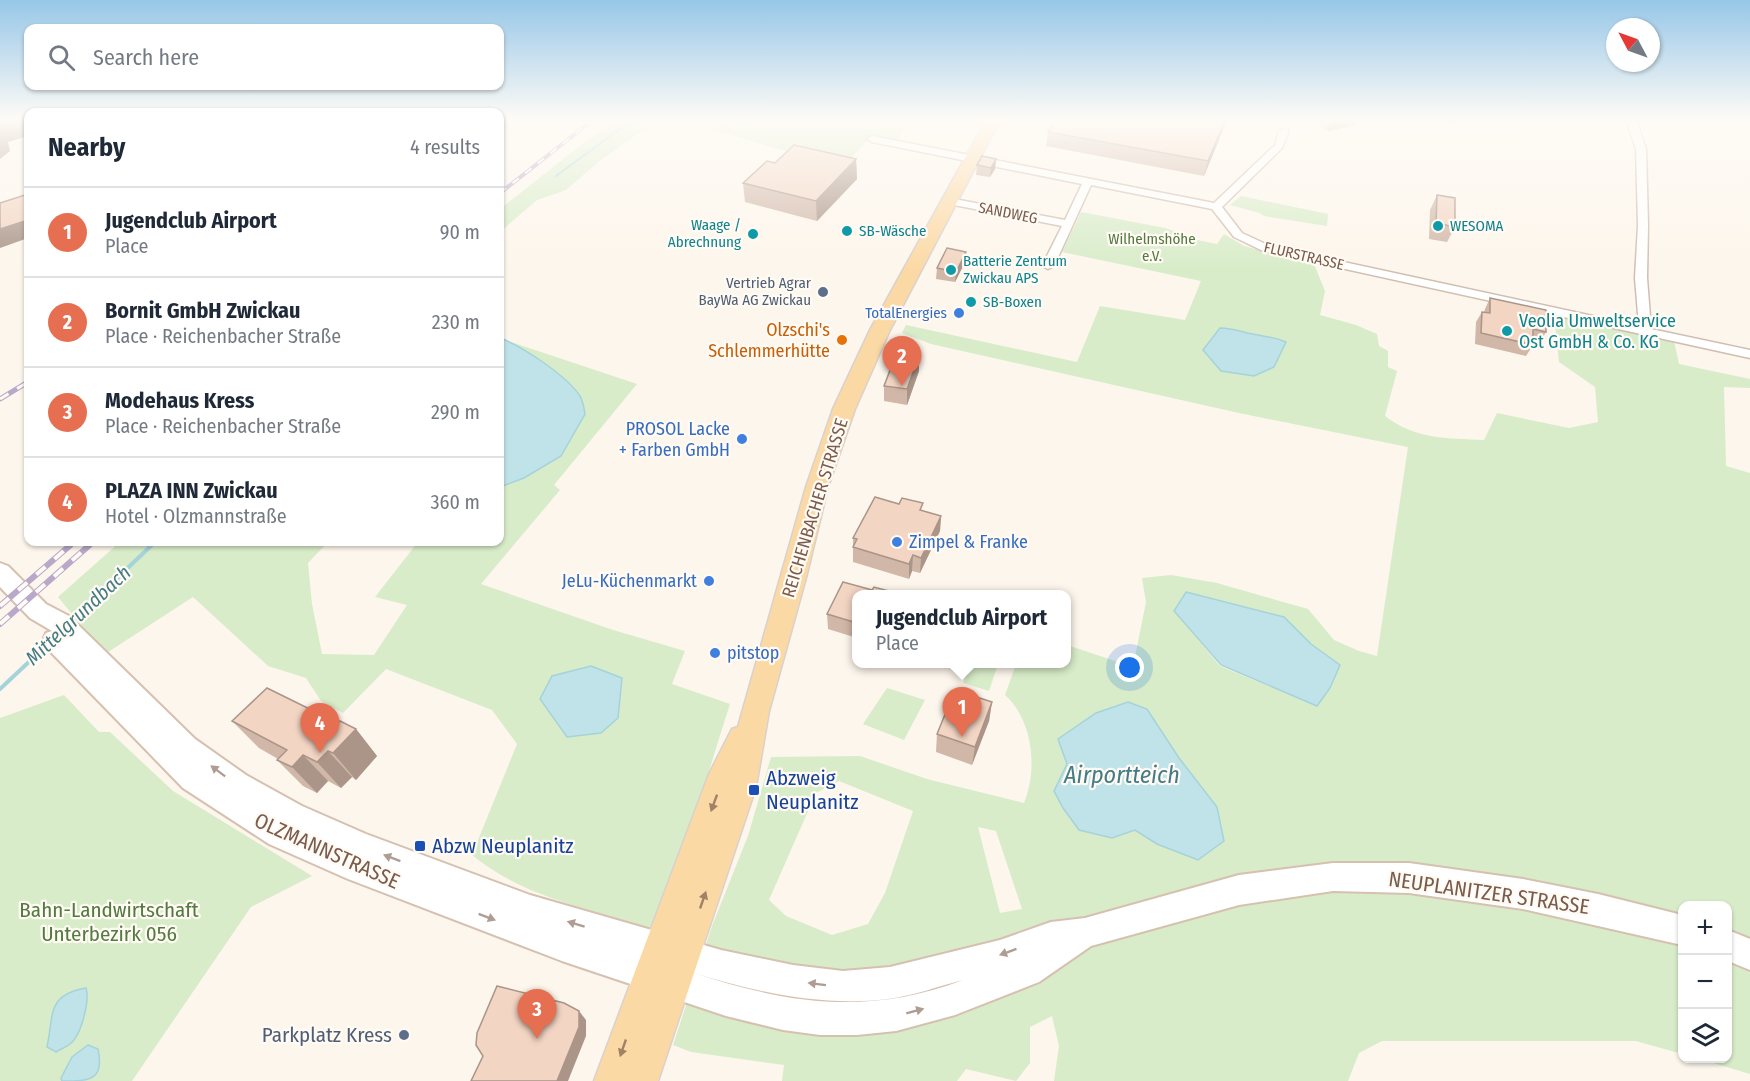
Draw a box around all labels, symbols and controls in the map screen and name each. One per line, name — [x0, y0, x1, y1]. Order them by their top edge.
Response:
north arrow — [1606, 18, 1660, 72]
search box — [24, 24, 504, 90]
icon: search — [45, 41, 78, 74]
text: Search here — [93, 44, 199, 71]
text: Nearby — [48, 132, 125, 163]
text: 4 results — [410, 135, 480, 159]
street label: SANDWEG — [977, 198, 1039, 228]
text: Jugendclub Airport — [105, 207, 277, 234]
place label: Waage / Abrechnung — [668, 216, 741, 251]
place label: WESOMA — [1450, 217, 1504, 235]
marker: WESOMA — [1431, 219, 1445, 233]
text: 1 — [63, 220, 72, 244]
text: 90 m — [440, 220, 480, 244]
place label: SB-Wäsche — [859, 222, 926, 240]
marker: SB-Wäsche — [840, 224, 854, 238]
marker: Waage / Abrechnung — [746, 227, 760, 241]
park label: Wilhelmshöhe e.V. — [1108, 230, 1196, 265]
text: Place — [105, 234, 148, 258]
street label: FLURSTRASSE — [1262, 238, 1346, 274]
place label: Batterie Zentrum Zwickau APS — [963, 252, 1067, 287]
marker: Batterie Zentrum Zwickau APS — [944, 263, 958, 277]
place label: Vertrieb Agrar BayWa AG Zwickau — [699, 274, 812, 309]
marker: Vertrieb Agrar BayWa AG Zwickau — [816, 285, 830, 299]
place label: SB-Boxen — [983, 293, 1042, 311]
marker: SB-Boxen — [964, 295, 978, 309]
text: Bornit GmbH Zwickau — [105, 297, 300, 324]
place label: TotalEnergies — [865, 304, 947, 322]
marker: TotalEnergies — [952, 306, 966, 320]
text: 2 — [63, 310, 72, 334]
text: 230 m — [432, 310, 480, 334]
place label: Veolia Umweltservice Ost GmbH & Co. KG — [1519, 310, 1676, 353]
place label: Olzschi's Schlemmerhütte — [708, 319, 830, 362]
text: Place · Reichenbacher Straße — [105, 324, 341, 348]
marker: Veolia Umweltservice Ost GmbH & Co. KG — [1500, 324, 1514, 338]
marker: Olzschi's Schlemmerhütte — [835, 333, 849, 347]
pin: 2 — [882, 336, 922, 386]
text: Modehaus Kress — [105, 387, 254, 414]
text: 3 — [63, 400, 72, 424]
text: 290 m — [431, 400, 480, 424]
text: Place · Reichenbacher Straße — [105, 414, 341, 438]
street label: REICHENBACHER STRASSE — [777, 416, 853, 600]
place label: PROSOL Lacke + Farben GmbH — [619, 418, 730, 461]
marker: PROSOL Lacke + Farben GmbH — [735, 432, 749, 446]
text: PLAZA INN Zwickau — [105, 477, 278, 504]
text: 4 — [62, 490, 73, 514]
text: 360 m — [431, 490, 480, 514]
text: Hotel · Olzmannstraße — [105, 504, 287, 528]
place label: Zimpel & Franke — [909, 531, 1028, 553]
marker: Zimpel & Franke — [890, 535, 904, 549]
water label: Mittelgrundbach — [20, 560, 136, 670]
place label: JeLu-Küchenmarkt — [562, 570, 697, 592]
marker: JeLu-Küchenmarkt — [702, 574, 716, 588]
popup — [852, 590, 1071, 668]
text: Jugendclub Airport — [876, 604, 1047, 631]
text: Place — [876, 631, 919, 655]
place label: pitstop — [727, 642, 779, 664]
marker: pitstop — [708, 646, 722, 660]
your location — [1115, 653, 1144, 682]
pin: 1 — [942, 688, 982, 737]
pin: 4 — [300, 704, 340, 753]
water label: Airportteich — [1063, 761, 1180, 789]
one-way arrow — [211, 765, 227, 777]
place label: Abzweig Neuplanitz — [766, 765, 859, 815]
marker: Abzweig Neuplanitz — [747, 783, 761, 797]
one-way arrow — [708, 794, 718, 812]
street label: OLZMANNSTRASSE — [250, 807, 404, 895]
place label: Abzw Neuplanitz — [432, 833, 574, 859]
marker: Abzw Neuplanitz — [413, 839, 427, 853]
one-way arrow — [383, 853, 401, 862]
street label: NEUPLANITZER STRASSE — [1387, 866, 1591, 920]
one-way arrow — [699, 891, 709, 909]
park label: Bahn-Landwirtschaft Unterbezirk 056 — [19, 897, 199, 947]
map controls — [1678, 901, 1732, 1063]
button: + — [1678, 901, 1732, 955]
one-way arrow — [479, 912, 497, 922]
one-way arrow — [567, 919, 585, 928]
one-way arrow — [999, 947, 1017, 957]
button: − — [1678, 955, 1732, 1009]
one-way arrow — [808, 979, 827, 989]
pin: 3 — [518, 990, 556, 1039]
one-way arrow — [906, 1006, 924, 1015]
button: layers — [1678, 1009, 1732, 1063]
place label: Parkplatz Kress — [262, 1022, 392, 1048]
marker: Parkplatz Kress — [397, 1028, 411, 1042]
one-way arrow — [618, 1039, 628, 1057]

